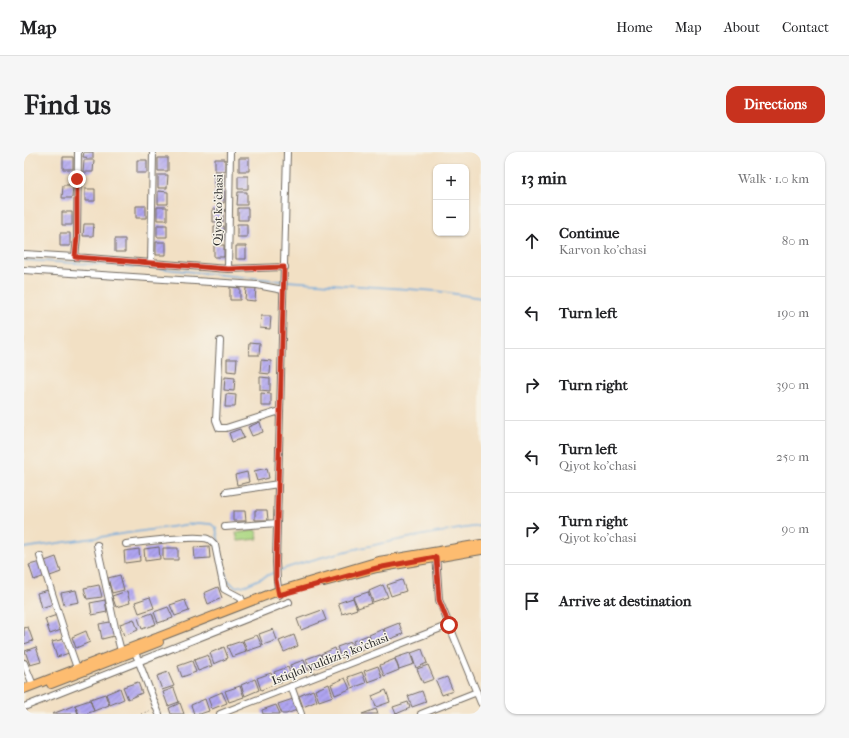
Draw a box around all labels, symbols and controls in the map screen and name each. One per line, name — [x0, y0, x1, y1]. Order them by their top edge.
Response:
text: Map — [20, 17, 56, 39]
text: Home — [616, 19, 653, 36]
text: Map — [675, 19, 702, 36]
text: About — [724, 19, 760, 36]
text: Contact — [782, 19, 829, 36]
button: Directions — [726, 86, 825, 123]
text: Find us — [24, 88, 111, 121]
map controls — [433, 164, 469, 236]
button: + — [433, 164, 469, 200]
text: 13 min — [521, 168, 567, 188]
route end — [68, 170, 86, 188]
text: Walk · 1.0 km — [738, 171, 809, 186]
street label: Qiyot ko'chasi — [210, 174, 226, 246]
button: − — [433, 200, 469, 236]
text: Continue — [559, 224, 619, 242]
icon: ahead — [521, 230, 543, 252]
text: 80 m — [782, 233, 809, 248]
text: Karvon ko'chasi — [559, 242, 647, 257]
icon: left — [521, 302, 543, 324]
text: Turn left — [559, 304, 617, 322]
text: 190 m — [777, 305, 809, 320]
icon: right — [521, 374, 543, 396]
text: Turn right — [559, 376, 628, 394]
text: 390 m — [776, 377, 809, 392]
text: Turn left — [559, 440, 617, 458]
icon: left — [521, 446, 543, 468]
text: 250 m — [776, 449, 809, 464]
text: Qiyot ko'chasi — [559, 458, 637, 473]
text: Turn right — [559, 512, 628, 530]
icon: right — [521, 518, 543, 540]
text: 90 m — [781, 521, 809, 536]
text: Qiyot ko'chasi — [559, 530, 637, 545]
icon: arrive — [521, 590, 543, 612]
text: Arrive at destination — [559, 592, 691, 610]
route start — [440, 616, 458, 634]
street label: Istiqlol yuldizi-3 ko'chasi — [270, 630, 391, 688]

